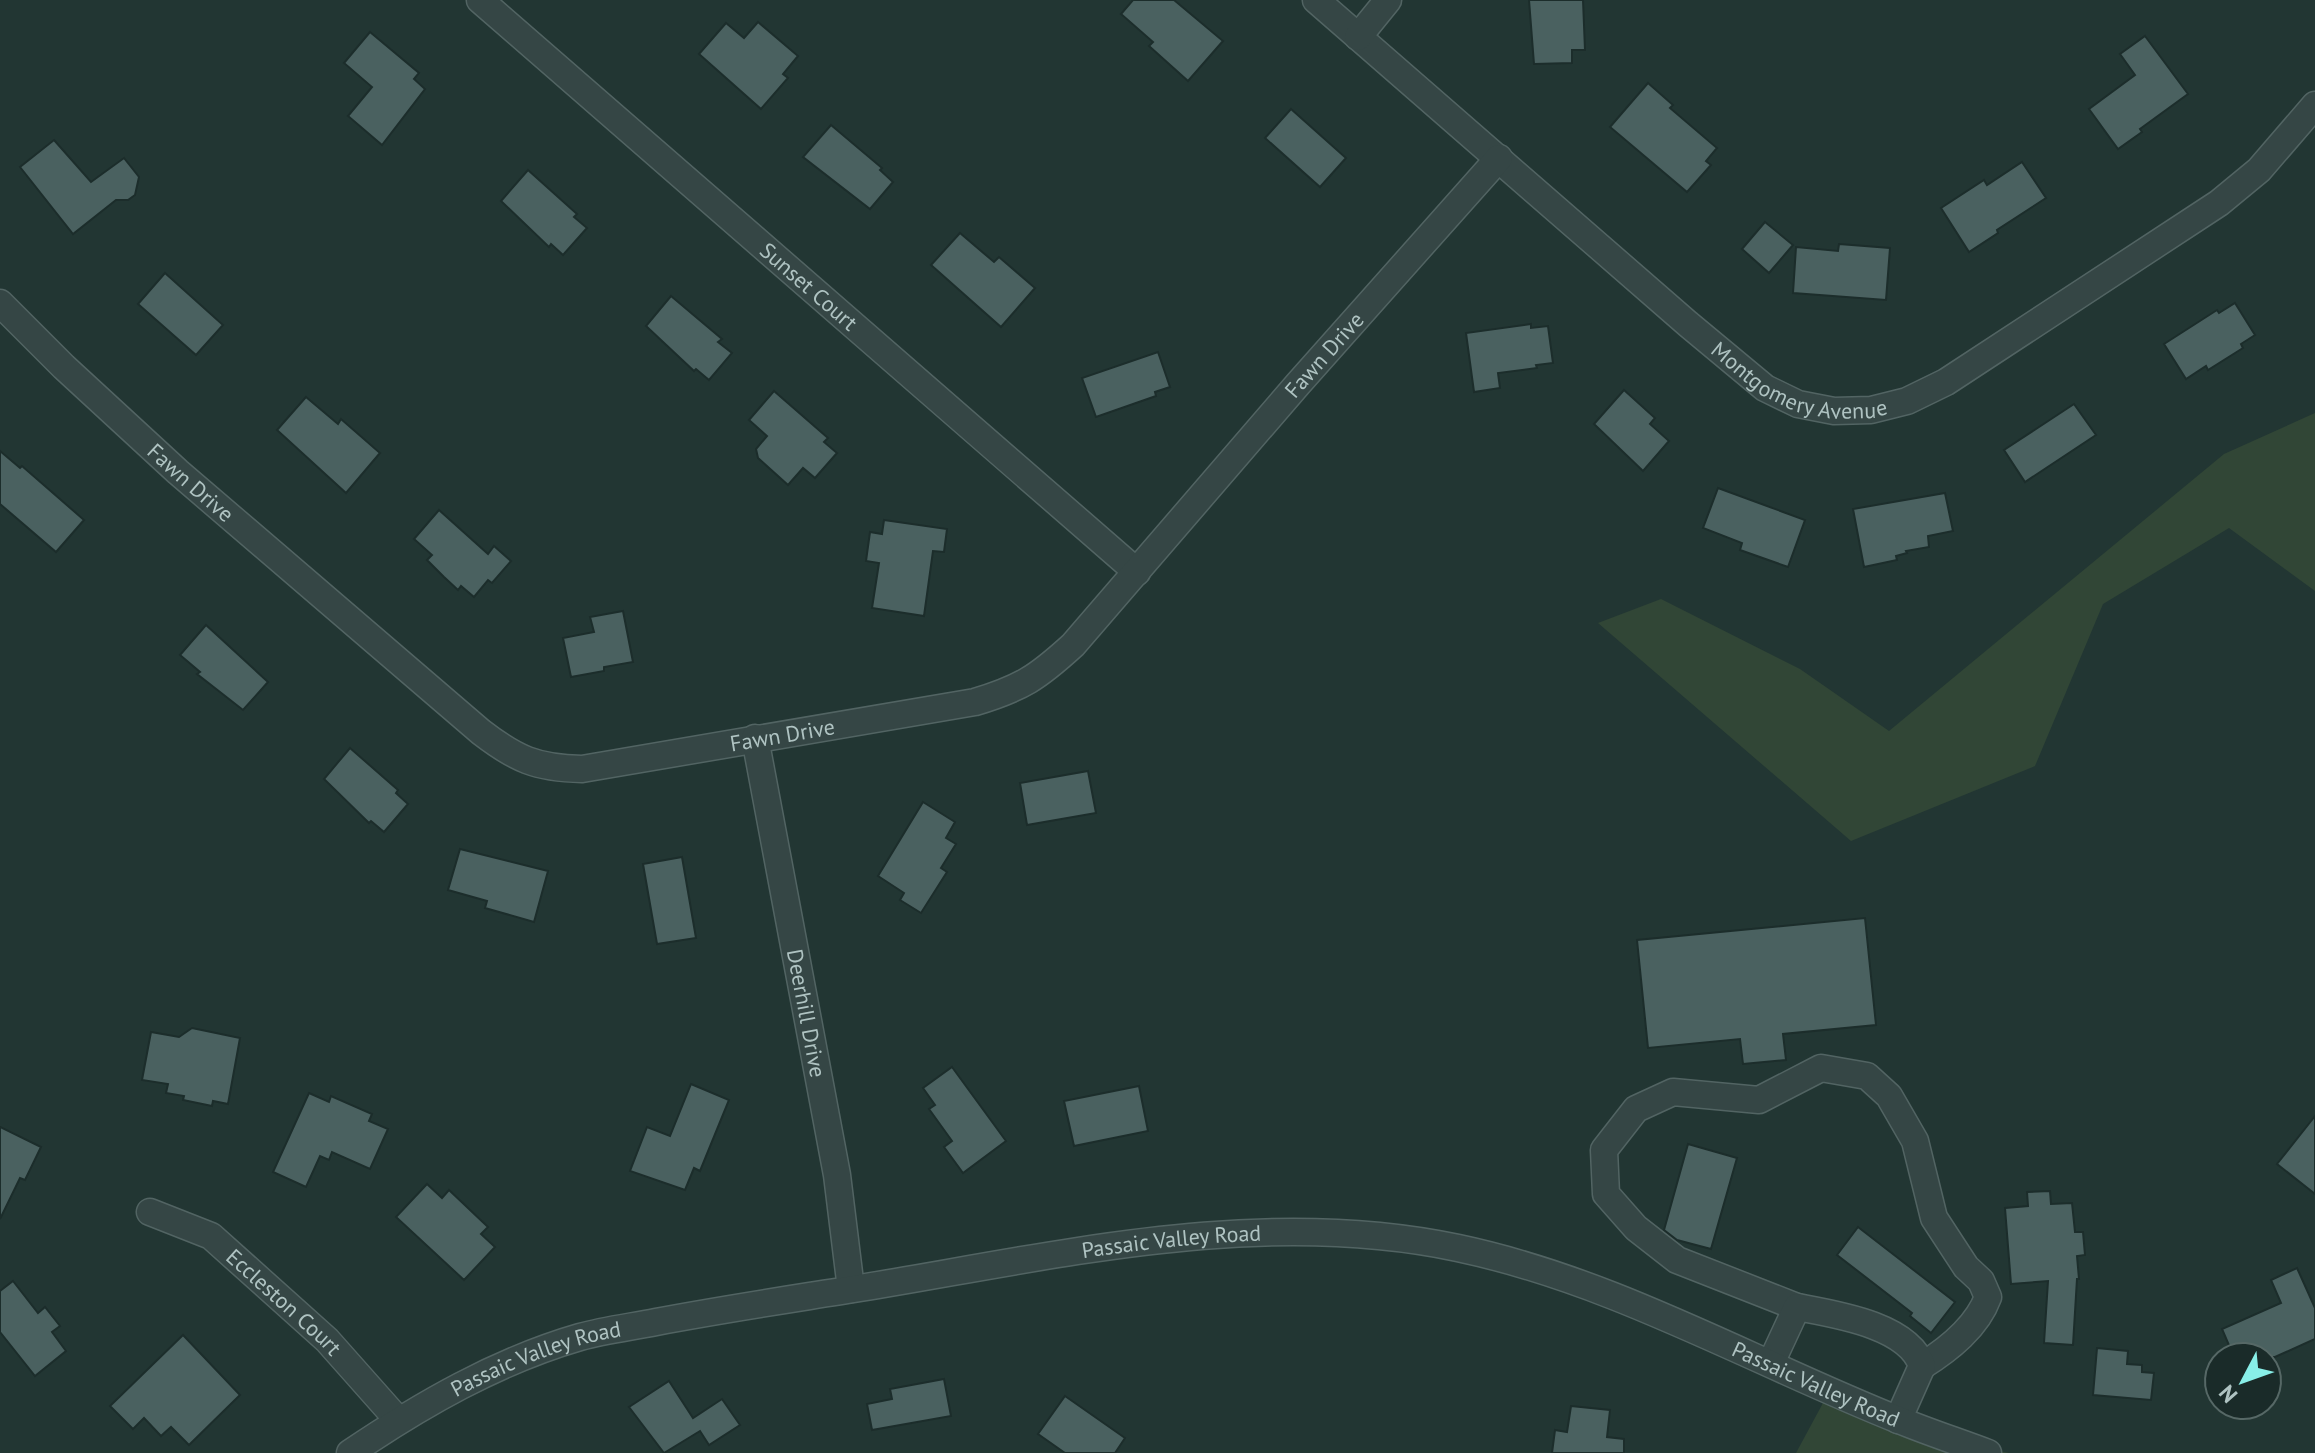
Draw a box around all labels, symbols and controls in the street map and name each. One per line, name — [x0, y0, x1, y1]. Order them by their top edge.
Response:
street label: Sunset Court — [754, 236, 864, 337]
street label: Fawn Drive — [1278, 306, 1370, 404]
street label: Montgomery Avenue — [1706, 335, 1890, 425]
street label: Fawn Drive — [142, 437, 240, 528]
street label: Fawn Drive — [728, 712, 837, 758]
street label: Deerhill Drive — [781, 947, 832, 1080]
street label: Passaic Valley Road — [1080, 1218, 1262, 1264]
street label: Eccleston Court — [221, 1243, 348, 1361]
street label: Passaic Valley Road — [446, 1315, 623, 1403]
street label: Passaic Valley Road — [1728, 1335, 1904, 1433]
north arrow — [2203, 1341, 2283, 1421]
text: N — [2213, 1379, 2243, 1409]

